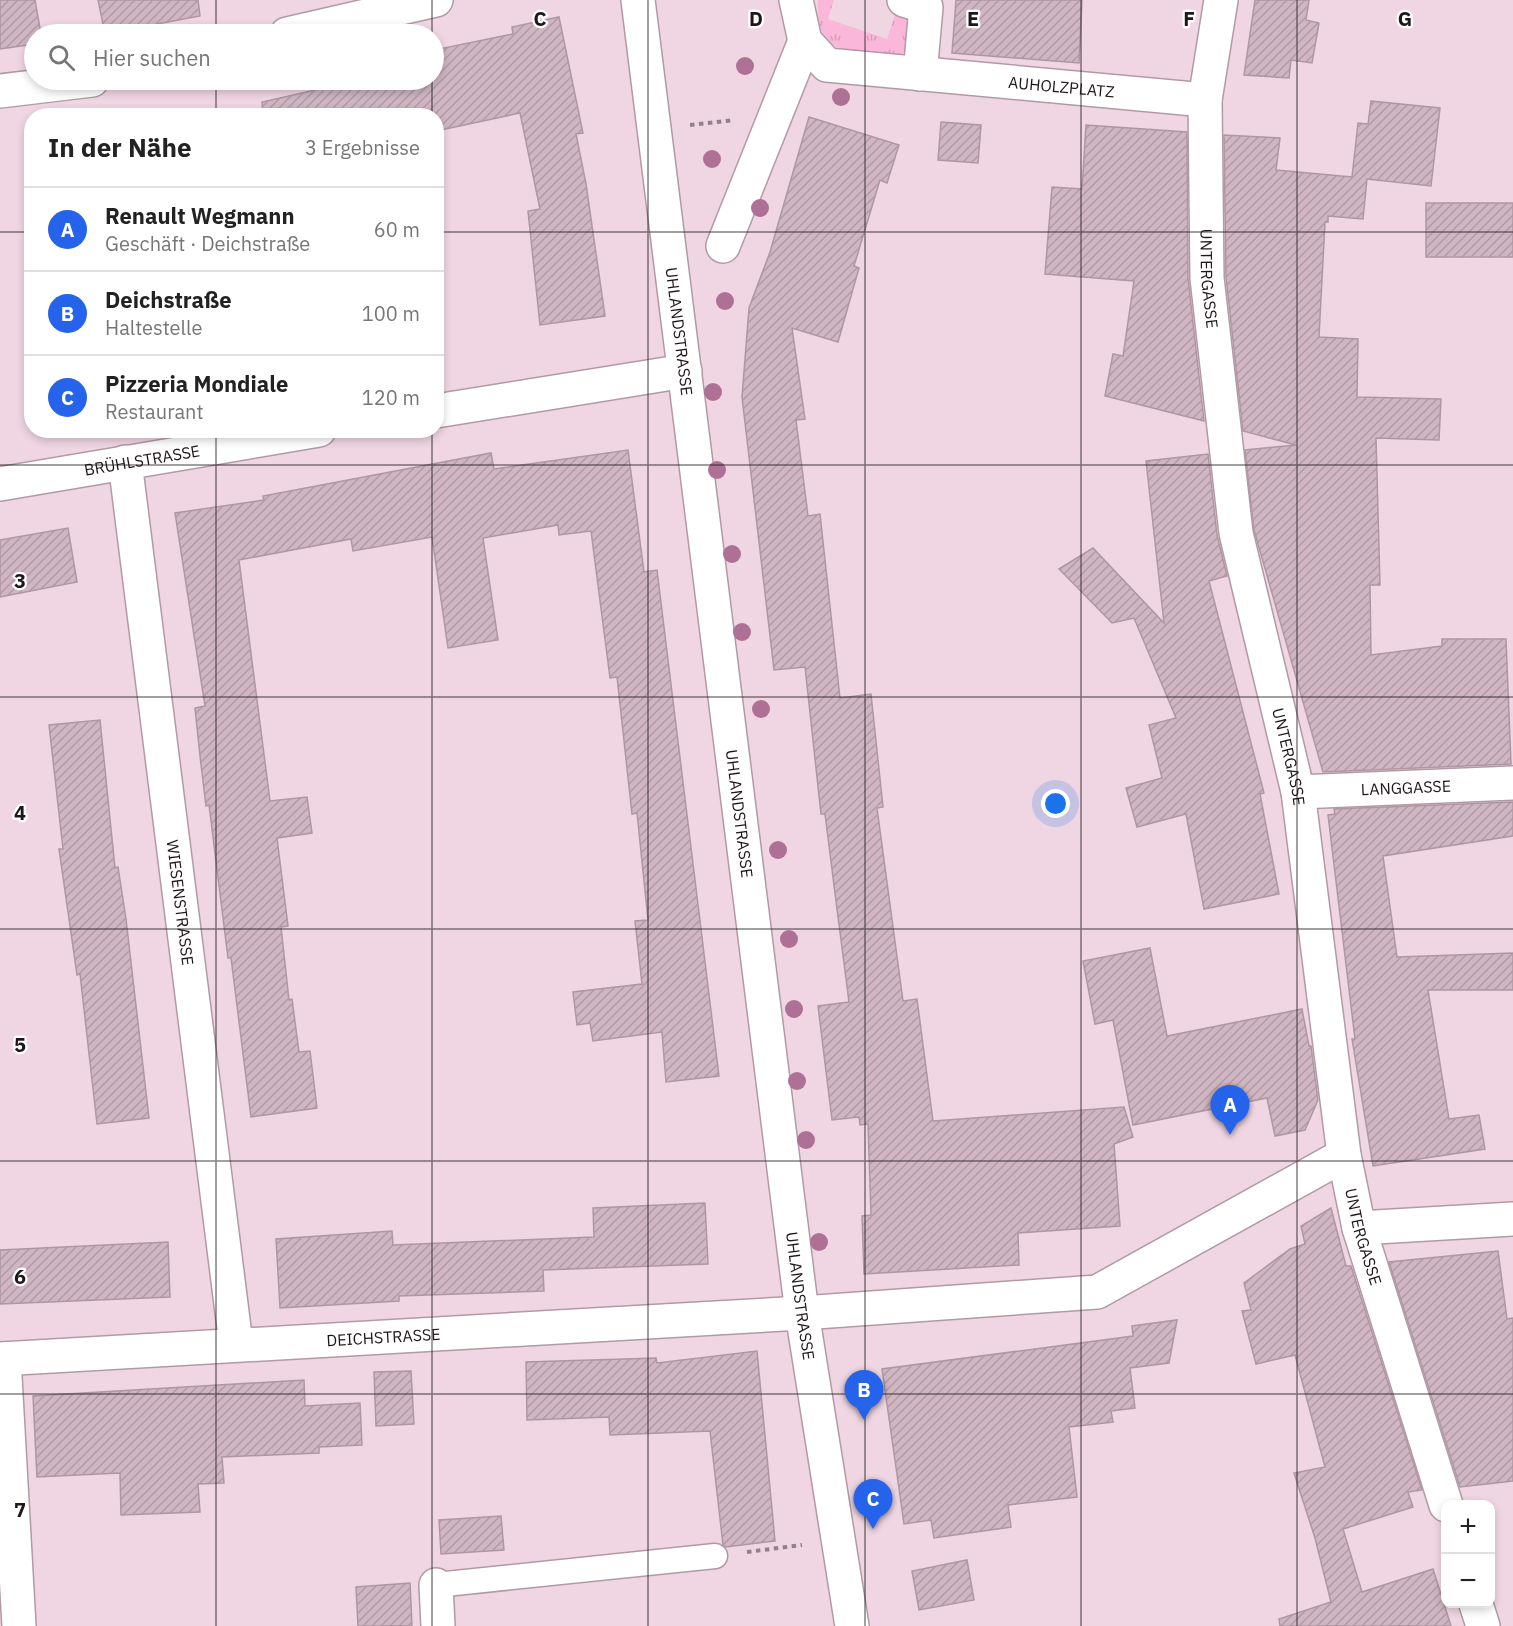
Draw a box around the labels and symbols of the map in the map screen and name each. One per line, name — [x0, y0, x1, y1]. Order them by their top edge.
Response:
text: C — [533, 5, 547, 32]
text: D — [749, 5, 763, 32]
text: E — [967, 5, 979, 32]
text: F — [1183, 5, 1195, 32]
text: G — [1398, 5, 1412, 32]
street label: AUHOLZPLATZ — [1007, 72, 1115, 102]
street label: UNTERGASSE — [1196, 229, 1223, 329]
street label: UHLANDSTRASSE — [661, 266, 697, 397]
street label: BRÜHLSTRASSE — [83, 440, 201, 480]
text: 3 — [14, 567, 26, 594]
street label: UNTERGASSE — [1268, 706, 1310, 807]
street label: UHLANDSTRASSE — [722, 748, 758, 879]
street label: LANGGASSE — [1360, 776, 1451, 799]
your location — [1041, 789, 1070, 818]
text: 4 — [14, 799, 26, 826]
street label: WIESENSTRASSE — [163, 839, 198, 967]
text: 5 — [14, 1031, 26, 1058]
pin: A — [1210, 1086, 1250, 1135]
street label: UNTERGASSE — [1341, 1186, 1386, 1288]
street label: UHLANDSTRASSE — [782, 1231, 819, 1361]
text: 6 — [14, 1263, 26, 1290]
street label: DEICHSTRASSE — [326, 1324, 441, 1350]
pin: B — [844, 1370, 884, 1420]
pin: C — [854, 1480, 892, 1529]
text: 7 — [14, 1496, 26, 1523]

